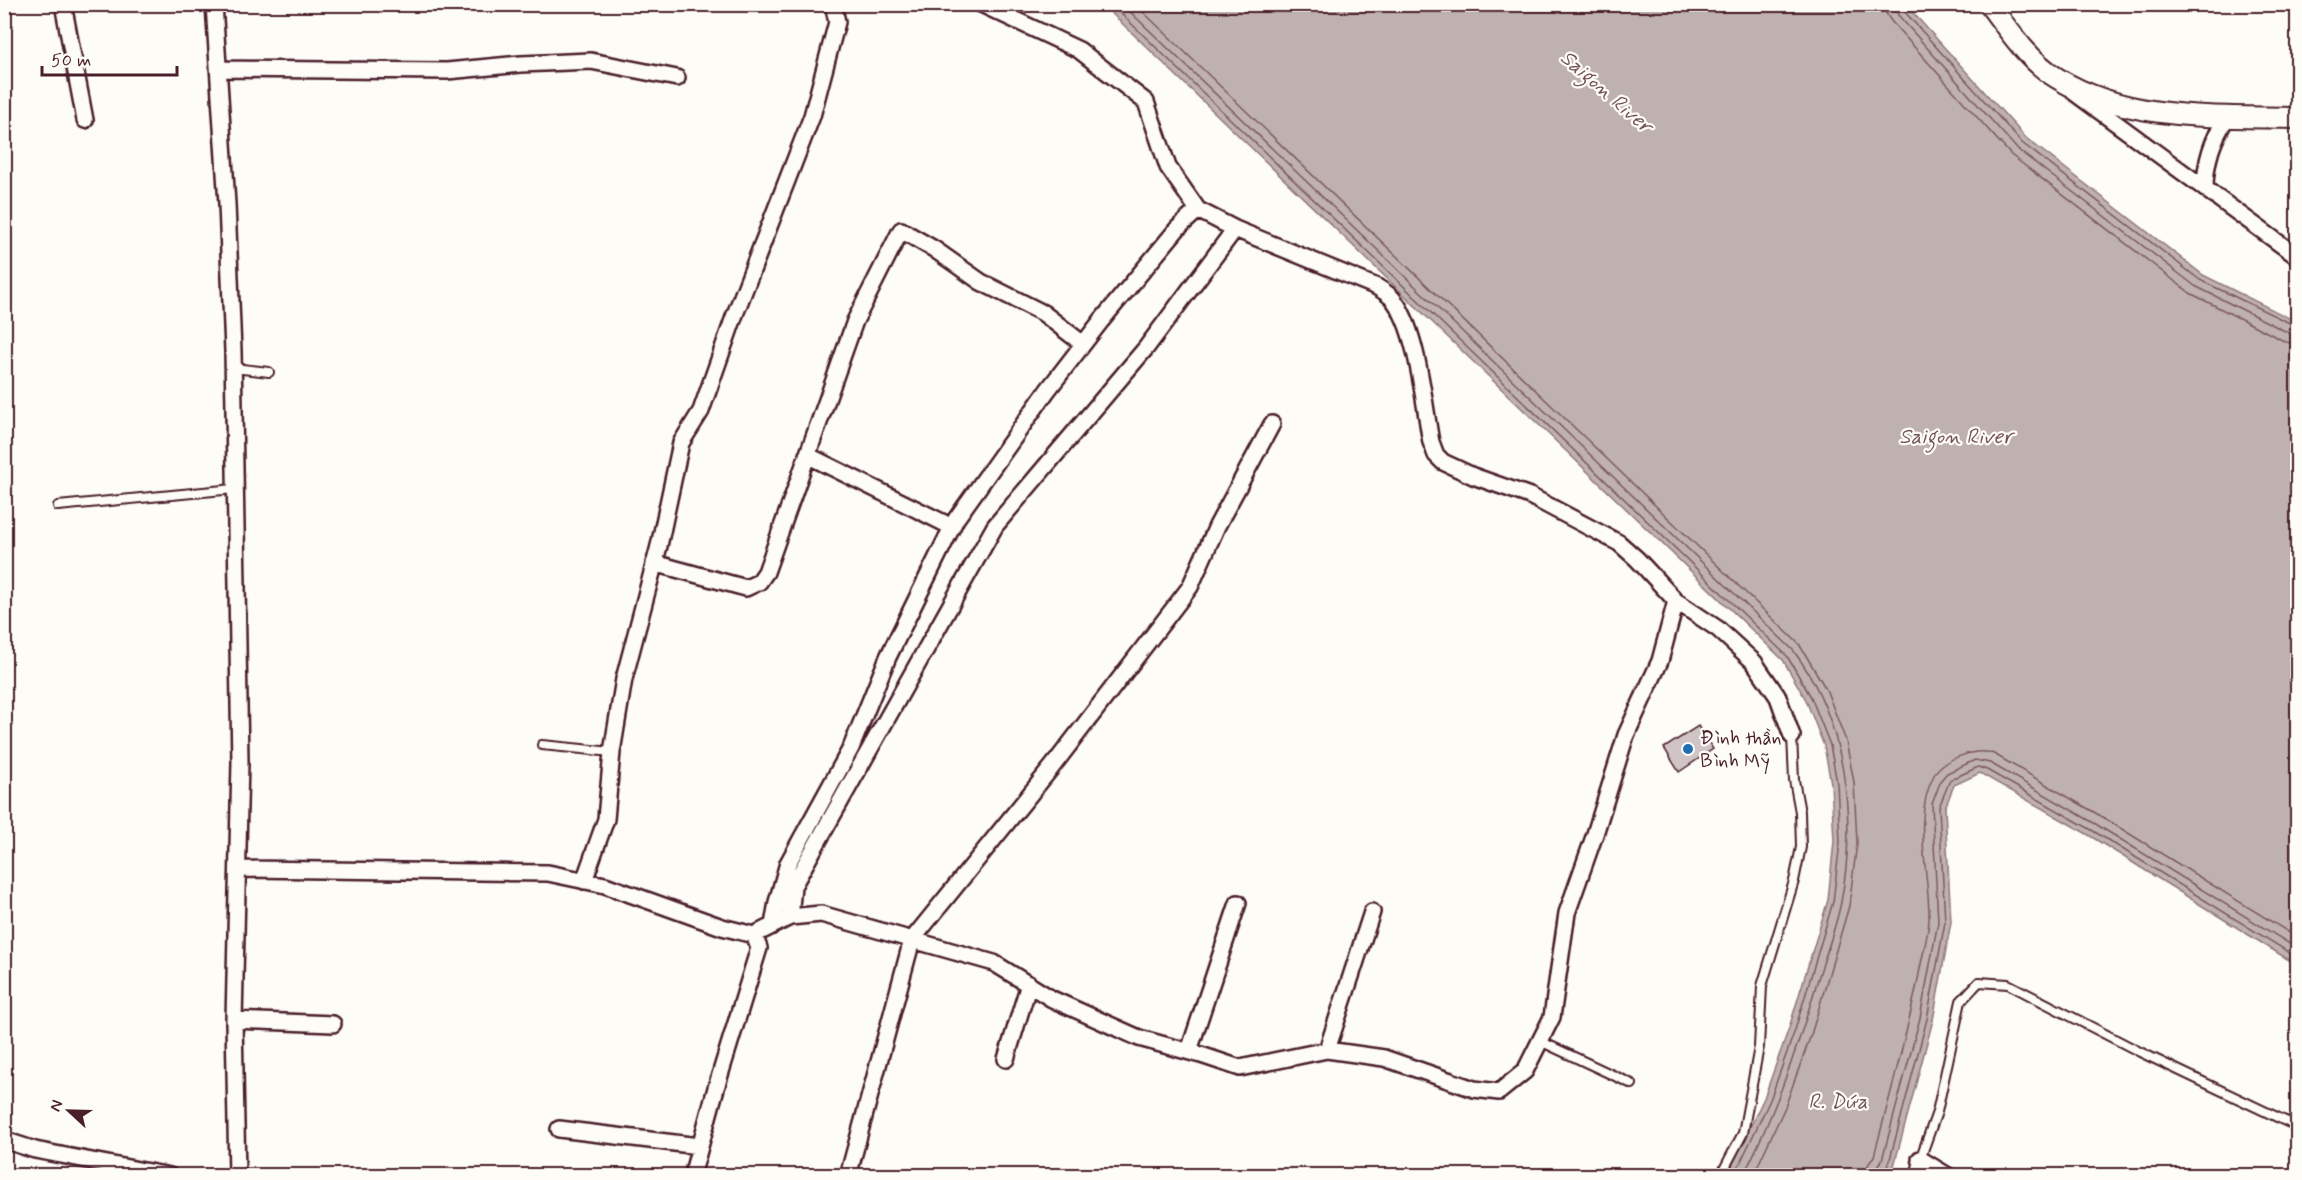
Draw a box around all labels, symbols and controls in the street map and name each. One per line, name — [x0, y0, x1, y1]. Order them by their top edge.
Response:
scale bar — [42, 39, 177, 77]
water label: Saigon River — [1553, 44, 1660, 143]
text: 50 m — [51, 49, 91, 73]
water label: Saigon River — [1899, 423, 2016, 453]
place label: Đình thần Bình Mỹ — [1700, 725, 1782, 775]
marker: Đình thần Bình Mỹ — [1681, 742, 1695, 756]
north arrow — [39, 1081, 99, 1141]
water label: R. Dứa — [1808, 1088, 1868, 1116]
text: N — [45, 1097, 68, 1115]

